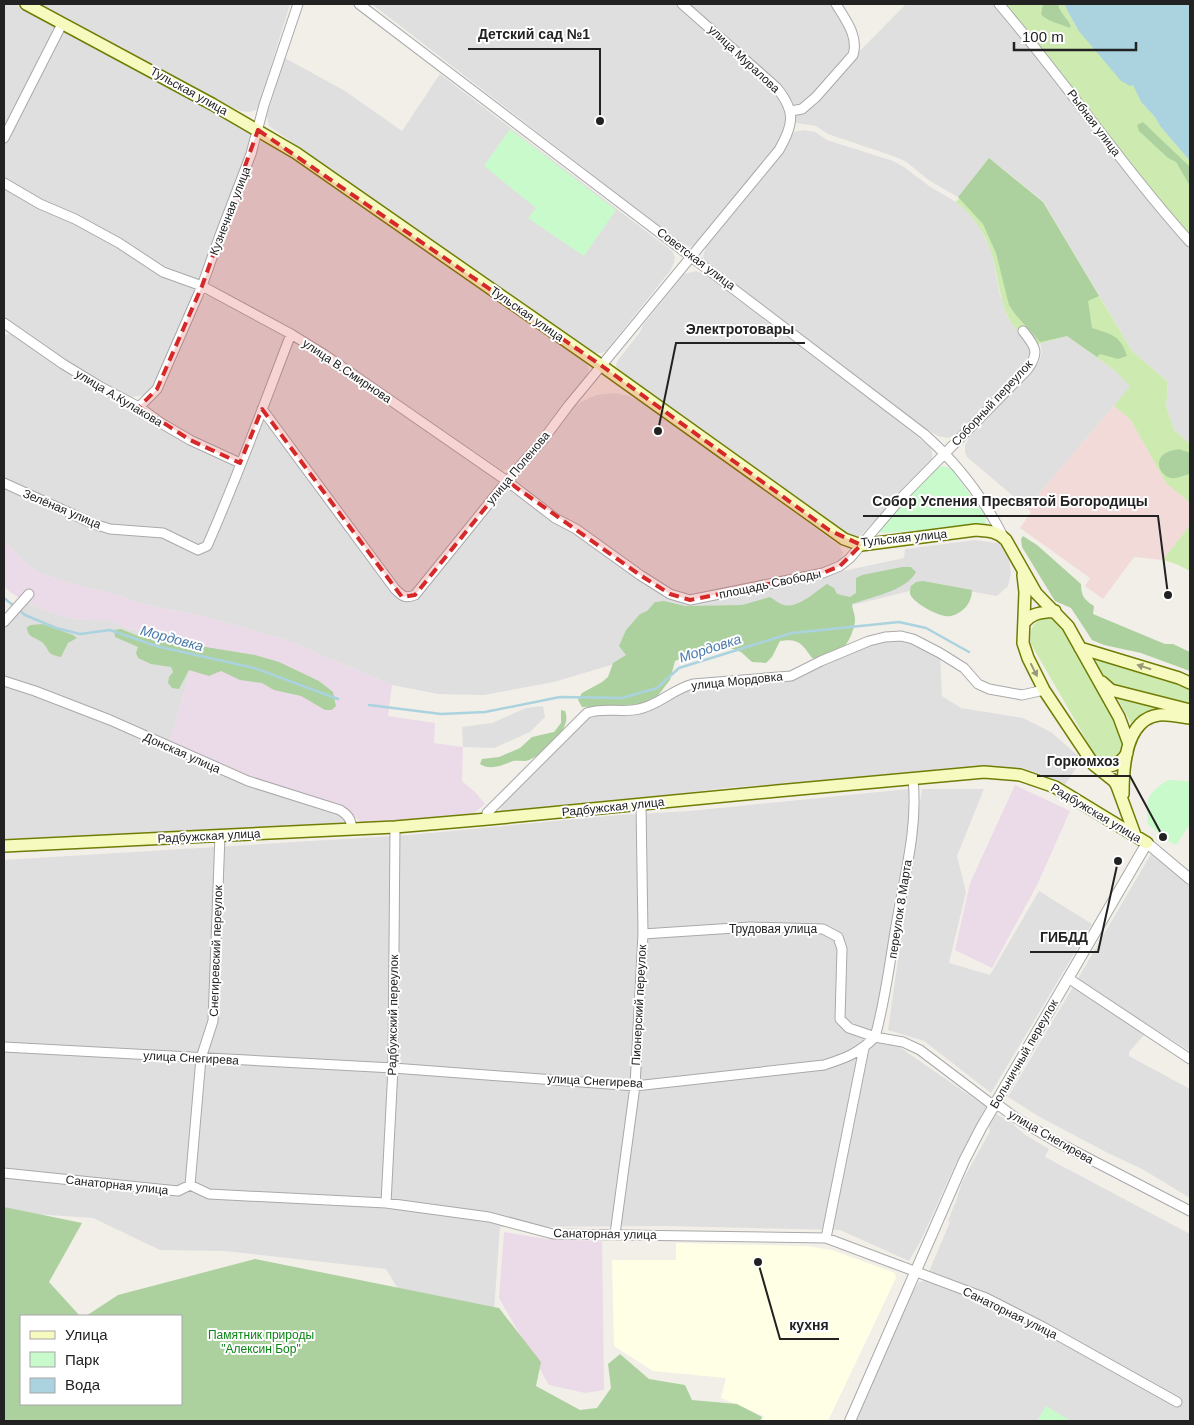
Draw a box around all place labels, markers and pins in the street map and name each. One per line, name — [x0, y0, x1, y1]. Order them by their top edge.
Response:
callout: Детский сад №1 — [468, 20, 600, 49]
callout: Электротовары — [676, 314, 805, 343]
callout: Собор Успения Пресвятой Богородицы — [863, 487, 1158, 516]
callout: Горкомхоз — [1037, 747, 1130, 776]
callout: ГИБДД — [1030, 923, 1098, 952]
callout: кухня — [780, 1310, 839, 1339]

